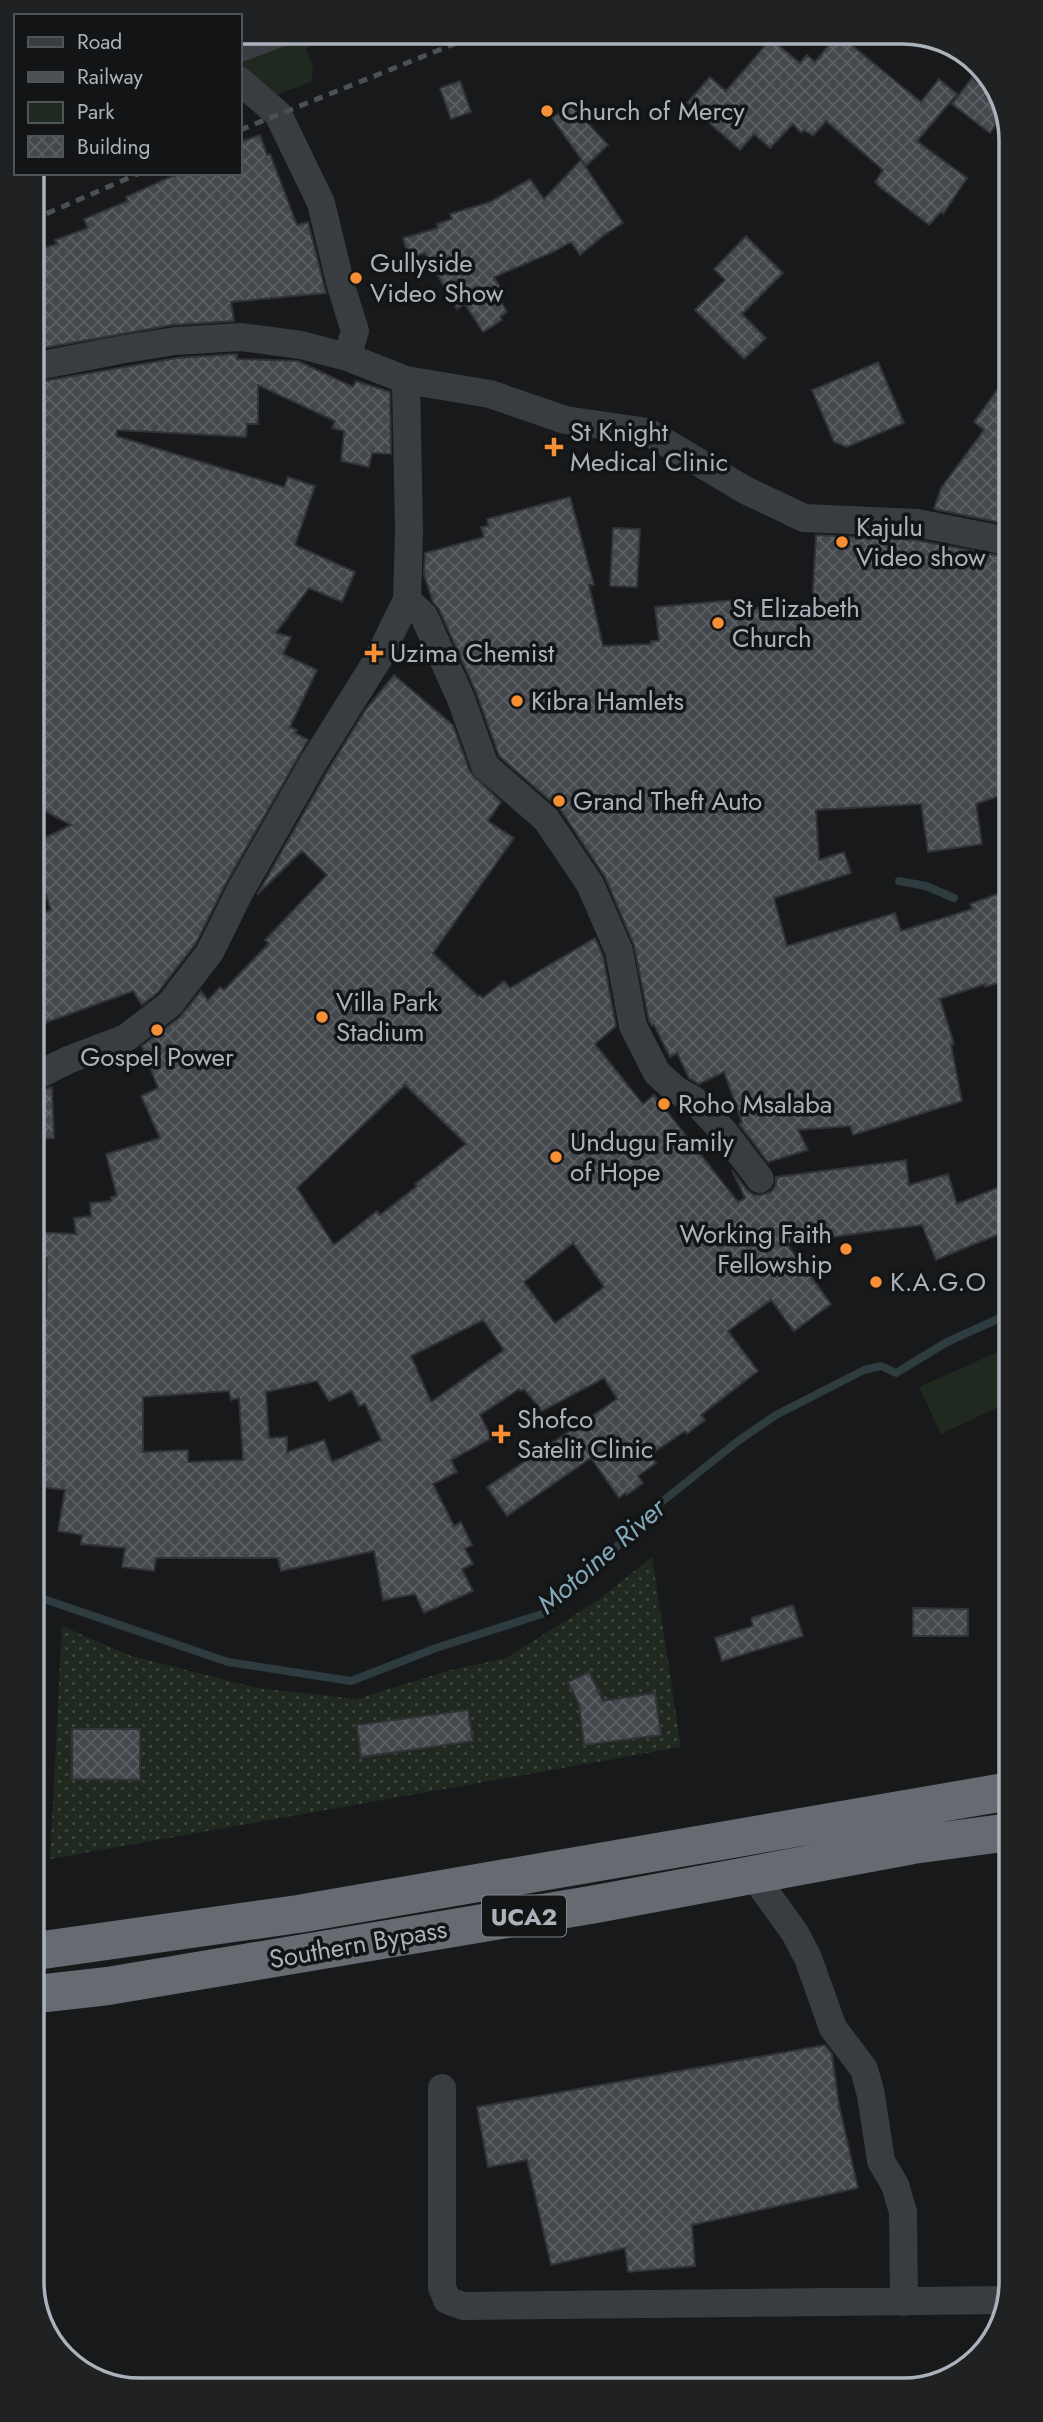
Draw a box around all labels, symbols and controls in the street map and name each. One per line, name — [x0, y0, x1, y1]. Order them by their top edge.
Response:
legend — [14, 14, 242, 175]
text: Road — [77, 27, 122, 57]
text: Railway — [77, 62, 143, 92]
place label: Church of Mercy — [561, 92, 745, 130]
text: Park — [77, 97, 115, 127]
marker: Church of Mercy — [539, 103, 555, 119]
text: Building — [77, 132, 150, 162]
place label: Gullyside Video Show — [370, 244, 504, 312]
marker: Gullyside Video Show — [348, 270, 364, 286]
place label: St Knight Medical Clinic — [570, 413, 728, 481]
marker: St Knight Medical Clinic — [544, 437, 564, 457]
place label: Kajulu Video show — [856, 508, 986, 576]
marker: Kajulu Video show — [834, 534, 850, 550]
place label: St Elizabeth Church — [732, 589, 860, 657]
marker: St Elizabeth Church — [710, 615, 726, 631]
place label: Uzima Chemist — [390, 634, 555, 672]
marker: Uzima Chemist — [364, 643, 384, 663]
place label: Kibra Hamlets — [531, 682, 684, 720]
marker: Kibra Hamlets — [509, 693, 525, 709]
place label: Grand Theft Auto — [573, 782, 762, 820]
marker: Grand Theft Auto — [551, 793, 567, 809]
place label: Villa Park Stadium — [336, 983, 439, 1051]
marker: Villa Park Stadium — [314, 1009, 330, 1025]
marker: Gospel Power — [149, 1022, 165, 1038]
place label: Gospel Power — [80, 1038, 234, 1076]
place label: Roho Msalaba — [678, 1085, 832, 1123]
marker: Roho Msalaba — [656, 1096, 672, 1112]
place label: Undugu Family of Hope — [570, 1123, 734, 1191]
marker: Undugu Family of Hope — [548, 1149, 564, 1165]
place label: Working Faith Fellowship — [679, 1215, 832, 1283]
marker: Working Faith Fellowship — [838, 1241, 854, 1257]
place label: K.A.G.O — [890, 1263, 986, 1301]
marker: K.A.G.O — [868, 1274, 884, 1290]
place label: Shofco Satelit Clinic — [517, 1400, 654, 1468]
marker: Shofco Satelit Clinic — [491, 1424, 511, 1444]
water label: Motoine River — [528, 1487, 676, 1624]
road number: UCA2 — [482, 1896, 566, 1937]
street label: Southern Bypass — [266, 1910, 450, 1978]

